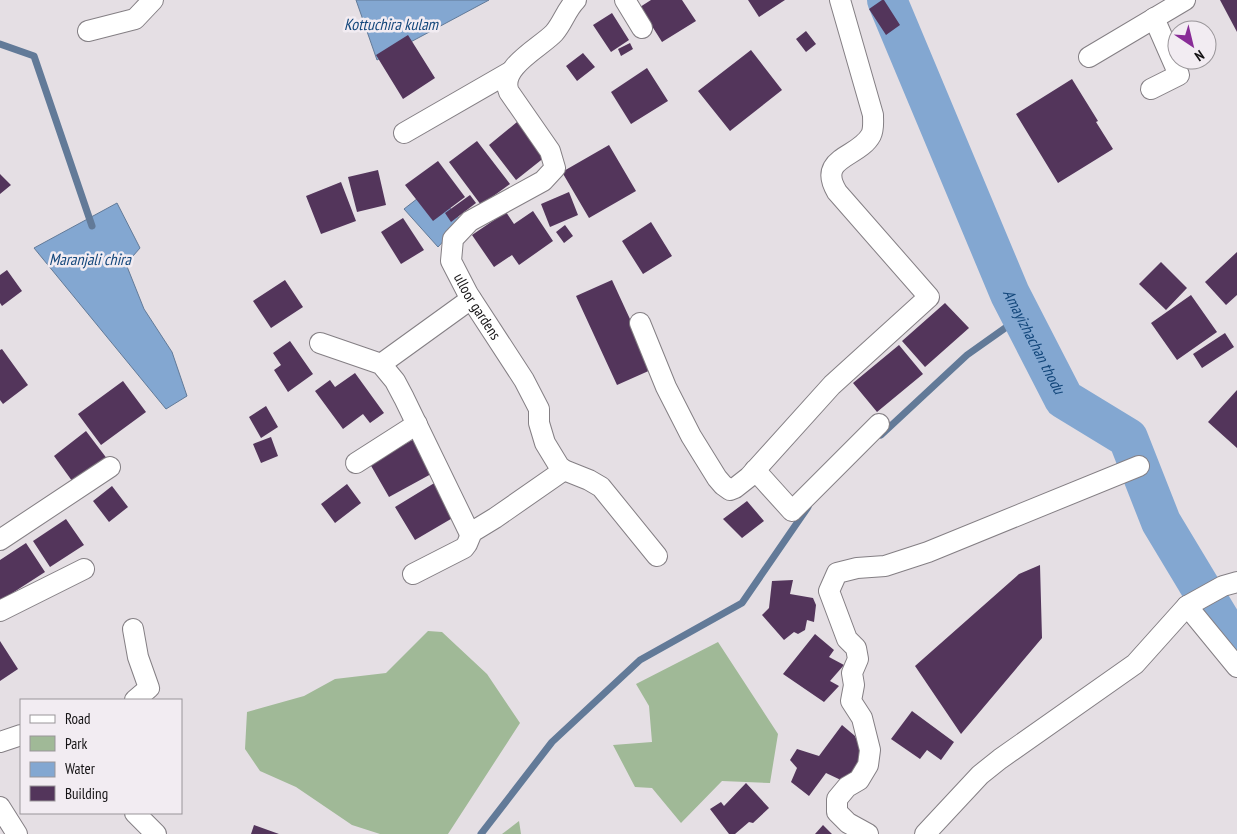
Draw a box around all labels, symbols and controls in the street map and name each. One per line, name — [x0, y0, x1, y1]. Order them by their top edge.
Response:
water label: Kottuchira kulam — [344, 14, 440, 34]
north arrow — [1167, 20, 1217, 70]
text: N — [1191, 46, 1208, 65]
water label: Maranjali chira — [49, 249, 133, 269]
street label: ulloor gardens — [450, 270, 505, 343]
water label: Amayizhachan thodu — [999, 286, 1070, 398]
legend — [20, 699, 182, 814]
text: Road — [65, 709, 91, 728]
text: Park — [65, 734, 87, 753]
text: Water — [65, 759, 96, 778]
text: Building — [65, 784, 108, 803]

